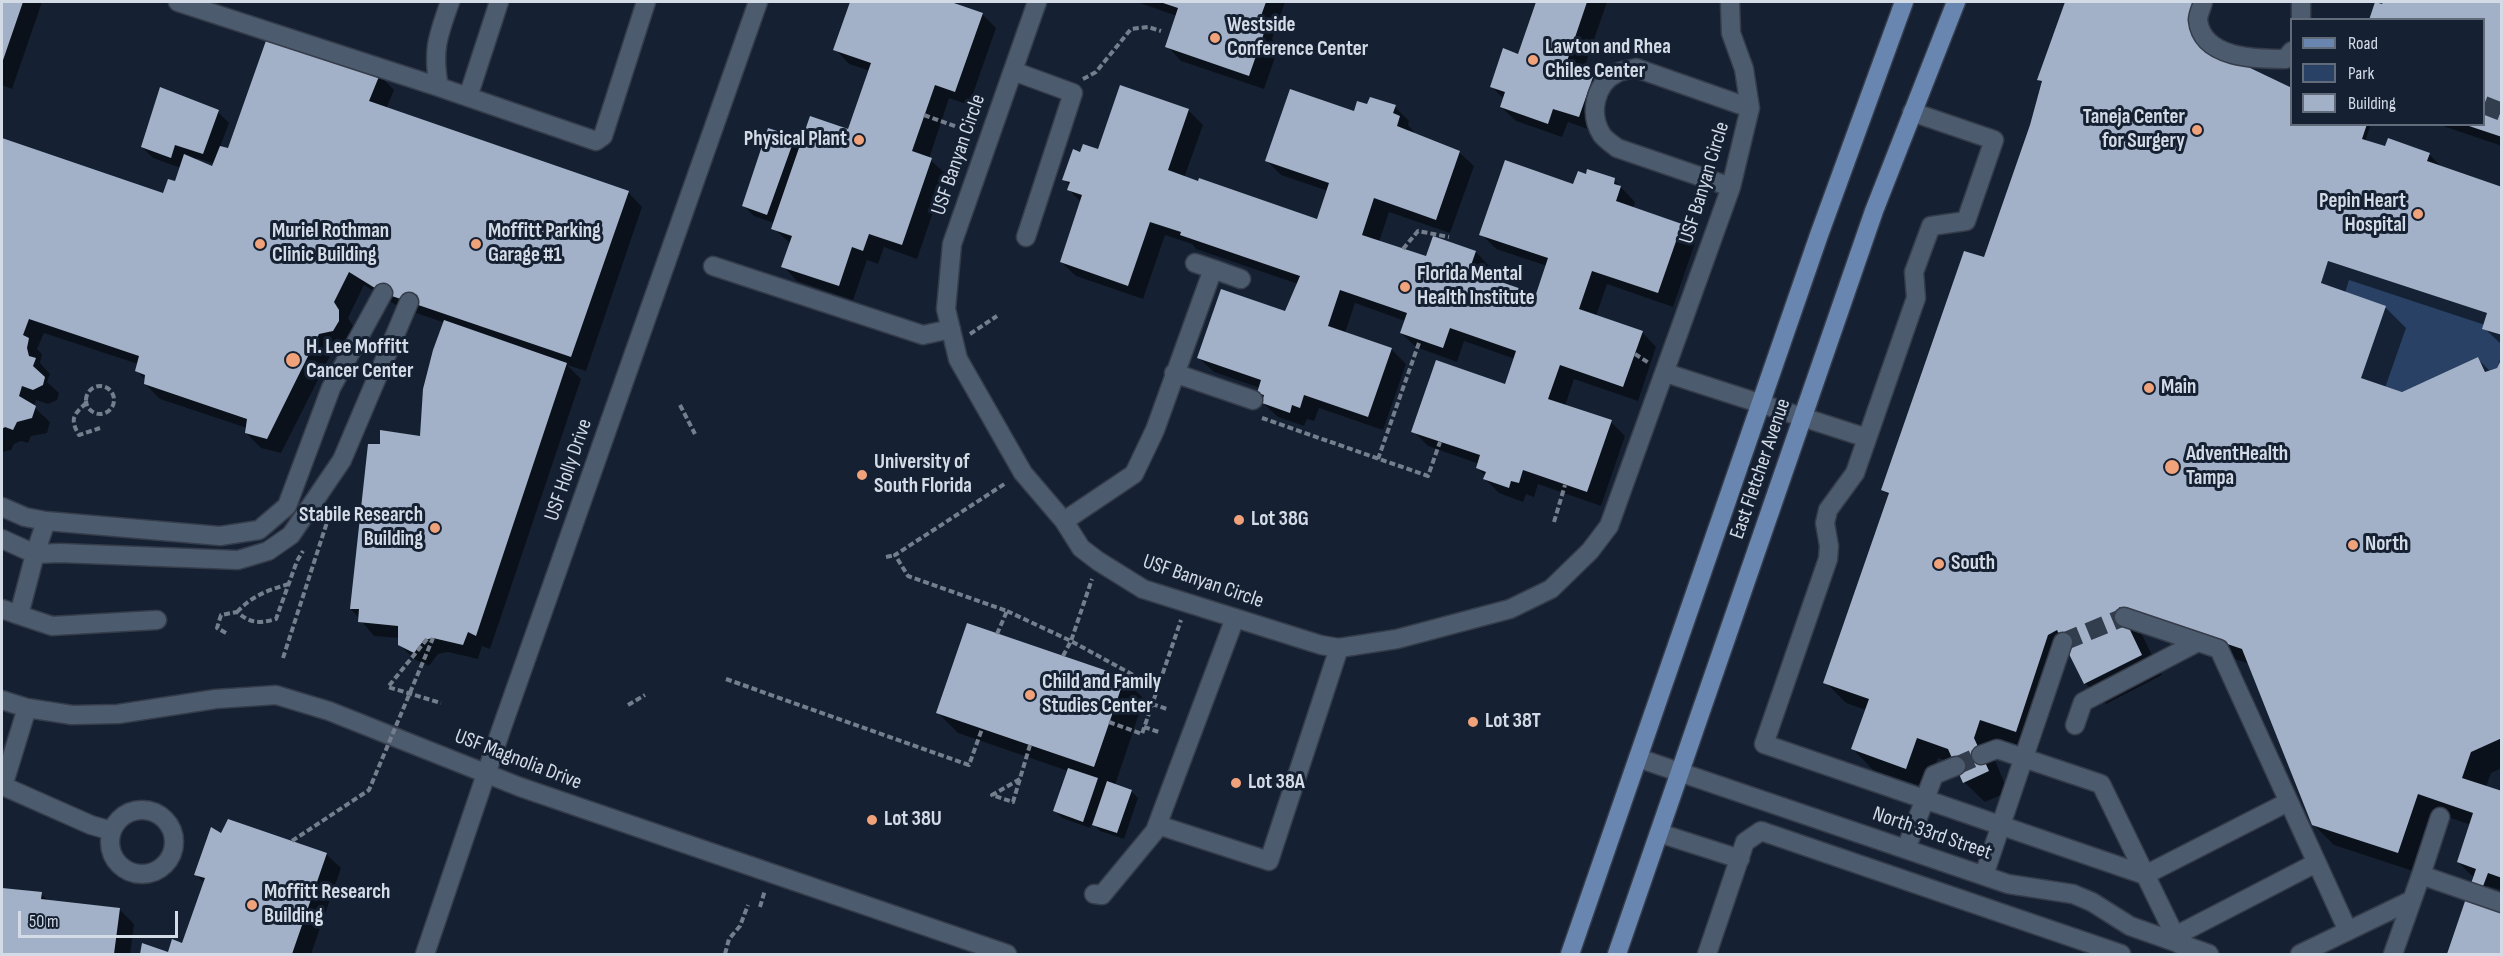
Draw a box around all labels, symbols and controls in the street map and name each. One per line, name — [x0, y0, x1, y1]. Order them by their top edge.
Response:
place label: Westside Conference Center — [1227, 13, 1368, 63]
legend — [2290, 18, 2485, 126]
marker: Westside Conference Center — [1208, 31, 1222, 45]
text: Road — [2348, 33, 2378, 54]
place label: Lawton and Rhea Chiles Center — [1545, 35, 1671, 85]
marker: Lawton and Rhea Chiles Center — [1526, 53, 1540, 67]
text: Park — [2348, 63, 2374, 84]
street label: USF Banyan Circle — [927, 91, 991, 219]
text: Building — [2348, 93, 2396, 114]
place label: Taneja Center for Surgery — [2083, 105, 2185, 155]
street label: USF Banyan Circle — [1675, 119, 1735, 247]
marker: Taneja Center for Surgery — [2190, 123, 2204, 137]
place label: Physical Plant — [744, 127, 847, 153]
marker: Physical Plant — [852, 133, 866, 147]
place label: Pepin Heart Hospital — [2319, 189, 2406, 239]
marker: Pepin Heart Hospital — [2411, 207, 2425, 221]
place label: Muriel Rothman Clinic Building — [272, 219, 389, 269]
place label: Moffitt Parking Garage #1 — [488, 219, 601, 269]
marker: Muriel Rothman Clinic Building — [253, 237, 267, 251]
marker: Moffitt Parking Garage #1 — [469, 237, 483, 251]
place label: Florida Mental Health Institute — [1417, 262, 1535, 312]
marker: Florida Mental Health Institute — [1398, 280, 1412, 294]
place label: H. Lee Moffitt Cancer Center — [306, 335, 413, 385]
marker: H. Lee Moffitt Cancer Center — [284, 351, 302, 369]
place label: Main — [2161, 375, 2196, 401]
marker: Main — [2142, 381, 2156, 395]
street label: East Fletcher Avenue — [1725, 396, 1797, 542]
street label: USF Holly Drive — [540, 416, 598, 524]
place label: AdventHealth Tampa — [2186, 442, 2288, 492]
place label: University of South Florida — [874, 450, 972, 500]
marker: AdventHealth Tampa — [2163, 458, 2181, 476]
marker: University of South Florida — [855, 468, 869, 482]
place label: Stabile Research Building — [299, 503, 423, 553]
place label: Lot 38G — [1251, 507, 1309, 533]
marker: Lot 38G — [1232, 513, 1246, 527]
marker: Stabile Research Building — [428, 521, 442, 535]
place label: North — [2365, 532, 2408, 558]
marker: North — [2346, 538, 2360, 552]
street label: USF Banyan Circle — [1139, 550, 1267, 614]
place label: South — [1951, 551, 1995, 577]
marker: South — [1932, 557, 1946, 571]
place label: Child and Family Studies Center — [1042, 670, 1161, 720]
marker: Child and Family Studies Center — [1023, 688, 1037, 702]
place label: Lot 38T — [1485, 709, 1541, 735]
marker: Lot 38T — [1466, 715, 1480, 729]
street label: USF Magnolia Drive — [451, 724, 585, 796]
place label: Lot 38A — [1248, 770, 1305, 796]
marker: Lot 38A — [1229, 776, 1243, 790]
street label: North 33rd Street — [1869, 802, 1995, 866]
place label: Lot 38U — [884, 807, 942, 833]
marker: Lot 38U — [865, 813, 879, 827]
place label: Moffitt Research Building — [264, 880, 390, 930]
marker: Moffitt Research Building — [245, 898, 259, 912]
scale bar — [21, 899, 182, 937]
text: 50 m — [29, 911, 59, 932]

